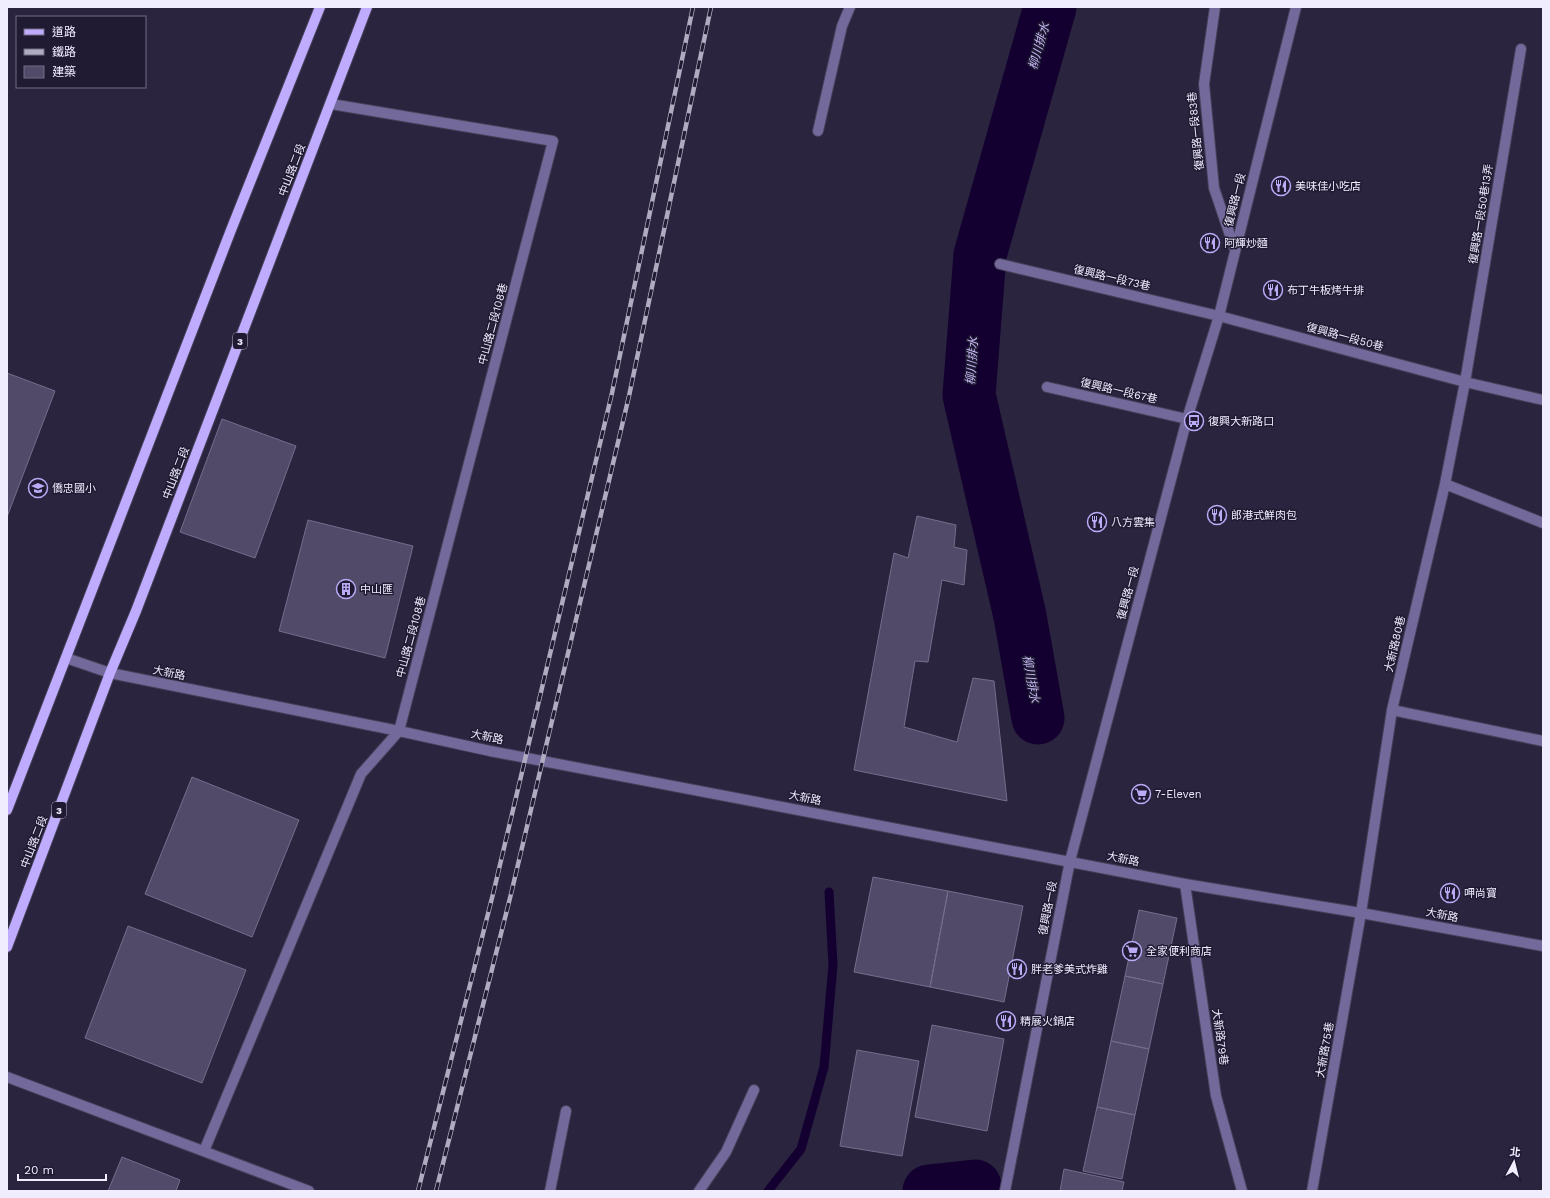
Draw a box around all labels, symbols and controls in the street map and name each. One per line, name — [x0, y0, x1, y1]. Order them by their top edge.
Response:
legend — [16, 16, 146, 88]
water label: 柳川排水 — [1026, 20, 1053, 71]
text: 道路 — [52, 25, 76, 39]
text: 鐵路 — [52, 45, 76, 59]
text: 建築 — [52, 65, 76, 79]
street label: 復興路一段83巷 — [1185, 91, 1207, 171]
street label: 中山路二段 — [276, 142, 308, 198]
street label: 復興路一段50巷13弄 — [1467, 163, 1495, 265]
street label: 復興路一段 — [1222, 172, 1248, 228]
restaurant icon: 美味佳小吃店 — [1270, 175, 1292, 197]
place label: 美味佳小吃店 — [1295, 180, 1361, 193]
restaurant icon: 阿輝炒麵 — [1199, 232, 1221, 254]
place label: 阿輝炒麵 — [1224, 237, 1268, 250]
street label: 復興路一段73巷 — [1072, 263, 1152, 293]
restaurant icon: 布丁牛板烤牛排 — [1262, 279, 1284, 301]
street label: 中山路二段108巷 — [476, 282, 510, 366]
place label: 布丁牛板烤牛排 — [1287, 284, 1364, 297]
street label: 復興路一段50巷 — [1305, 320, 1385, 354]
road number: 3 — [233, 333, 247, 349]
water label: 柳川排水 — [963, 336, 981, 385]
street label: 復興路一段67巷 — [1079, 376, 1159, 406]
bus stop icon: 復興大新路口 — [1183, 410, 1205, 432]
place label: 復興大新路口 — [1208, 415, 1274, 428]
street label: 中山路二段 — [160, 445, 192, 501]
school or university icon: 僑忠國小 — [27, 477, 49, 499]
place label: 僑忠國小 — [52, 482, 96, 495]
restaurant icon: 郎港式鮮肉包 — [1206, 504, 1228, 526]
place label: 郎港式鮮肉包 — [1231, 509, 1297, 522]
restaurant icon: 八方雲集 — [1086, 511, 1108, 533]
place label: 八方雲集 — [1111, 516, 1155, 529]
street label: 復興路一段 — [1115, 565, 1141, 621]
building icon: 中山匯 — [335, 578, 357, 600]
place label: 中山匯 — [360, 583, 393, 596]
street label: 中山路二段108巷 — [394, 595, 428, 679]
street label: 大新路80巷 — [1382, 614, 1408, 674]
water label: 柳川排水 — [1020, 654, 1042, 705]
street label: 大新路 — [152, 663, 186, 683]
street label: 大新路 — [470, 727, 504, 747]
supermarket icon: 7-Eleven — [1130, 783, 1152, 805]
street label: 大新路 — [788, 788, 822, 808]
place label: 7-Eleven — [1155, 788, 1202, 801]
road number: 3 — [52, 802, 66, 818]
street label: 中山路二段 — [18, 814, 50, 870]
street label: 大新路 — [1106, 849, 1140, 869]
street label: 復興路一段 — [1036, 880, 1060, 936]
restaurant icon: 呷尚寶 — [1439, 882, 1461, 904]
place label: 呷尚寶 — [1464, 887, 1497, 900]
street label: 大新路 — [1425, 905, 1459, 925]
supermarket icon: 全家便利商店 — [1121, 940, 1143, 962]
place label: 全家便利商店 — [1146, 945, 1212, 958]
restaurant icon: 胖老爹美式炸雞 — [1006, 958, 1028, 980]
place label: 胖老爹美式炸雞 — [1031, 963, 1108, 976]
street label: 大新路79巷 — [1210, 1008, 1230, 1066]
restaurant icon: 精展火鍋店 — [995, 1010, 1017, 1032]
place label: 精展火鍋店 — [1020, 1015, 1075, 1028]
street label: 大新路75巷 — [1314, 1021, 1336, 1079]
north arrow — [1494, 1142, 1534, 1182]
text: 北 — [1509, 1145, 1521, 1160]
scale bar — [18, 1156, 106, 1182]
text: 20 m — [24, 1163, 54, 1177]

